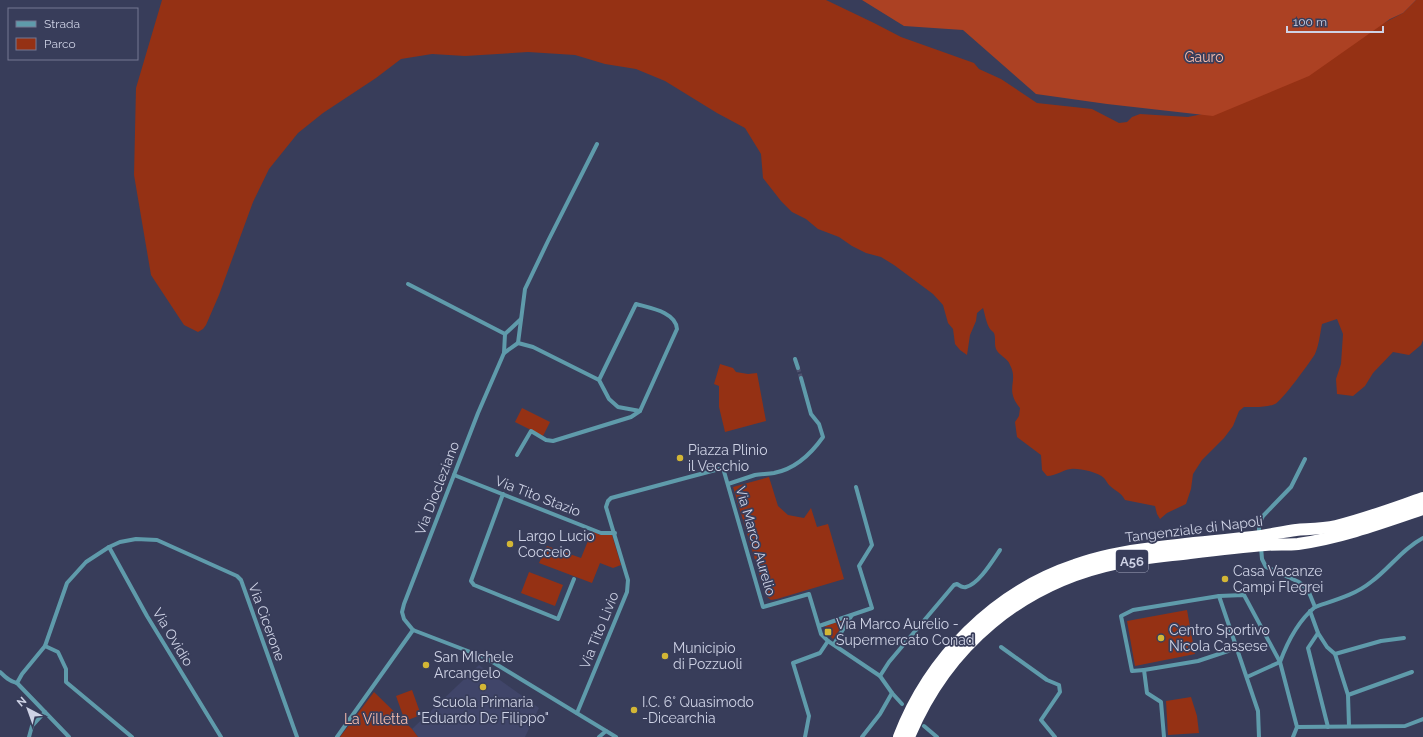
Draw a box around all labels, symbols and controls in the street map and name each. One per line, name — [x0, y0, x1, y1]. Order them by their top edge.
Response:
legend — [8, 8, 138, 60]
scale bar — [1287, 8, 1383, 34]
text: 100 m — [1293, 15, 1327, 29]
text: Strada — [44, 17, 80, 31]
text: Parco — [44, 37, 76, 51]
park label: Gauro — [1185, 49, 1224, 65]
street label: Via Diocleziano — [412, 439, 462, 537]
place label: Piazza Plinio il Vecchio — [688, 442, 767, 474]
marker: Piazza Plinio il Vecchio — [675, 453, 685, 463]
street label: Via Tito Stazio — [493, 472, 583, 520]
street label: Via Marco Aurelio — [733, 484, 779, 598]
street label: Tangenziale di Napoli — [1124, 513, 1264, 545]
place label: Largo Lucio Cocceio — [518, 528, 595, 560]
marker: Largo Lucio Cocceio — [505, 539, 515, 549]
road number: A56 — [1116, 550, 1148, 572]
place label: Casa Vacanze Campi Flegrei — [1233, 563, 1323, 595]
marker: Casa Vacanze Campi Flegrei — [1220, 574, 1230, 584]
street label: Via Cicerone — [246, 581, 288, 663]
street label: Via Tito Livio — [576, 589, 622, 671]
street label: Via Ovidio — [149, 605, 197, 669]
place label: Via Marco Aurelio - Supermercato Conad — [836, 616, 975, 648]
place label: Centro Sportivo Nicola Cassese — [1169, 622, 1270, 654]
marker: Via Marco Aurelio - Supermercato Conad — [823, 627, 833, 637]
marker: Centro Sportivo Nicola Cassese — [1156, 633, 1166, 643]
place label: Municipio di Pozzuoli — [673, 640, 742, 672]
place label: San MIchele Arcangelo — [434, 649, 514, 681]
marker: Municipio di Pozzuoli — [660, 651, 670, 661]
marker: San MIchele Arcangelo — [421, 660, 431, 670]
marker: Scuola Primaria "Eduardo De Filippo" — [478, 682, 488, 692]
north arrow — [8, 689, 48, 729]
text: N — [14, 694, 29, 709]
place label: Scuola Primaria "Eduardo De Filippo" — [417, 694, 549, 726]
place label: I.C. 6° Quasimodo -Dicearchia — [642, 694, 754, 726]
marker: I.C. 6° Quasimodo -Dicearchia — [629, 705, 639, 715]
park label: La Villetta — [344, 711, 408, 727]

